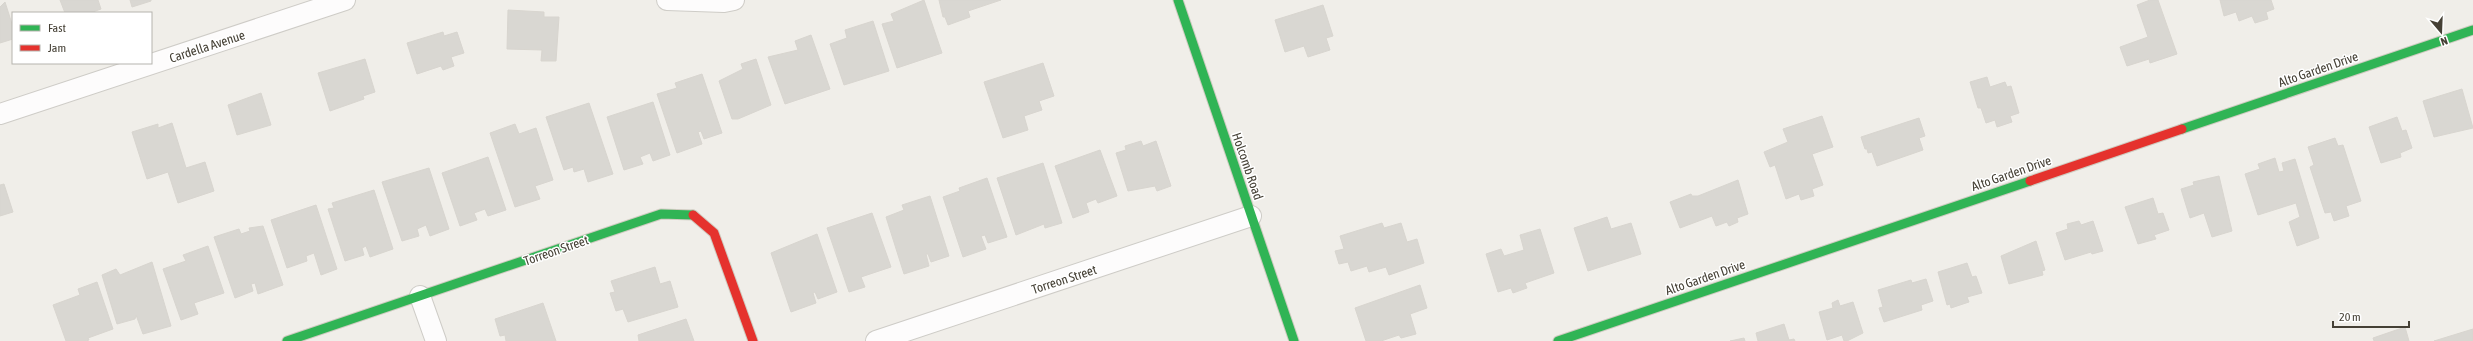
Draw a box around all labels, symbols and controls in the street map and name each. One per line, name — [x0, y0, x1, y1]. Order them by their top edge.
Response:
legend — [12, 12, 152, 64]
north arrow — [2421, 12, 2461, 52]
text: Fast — [48, 21, 66, 35]
street label: Cardella Avenue — [168, 27, 247, 66]
text: N — [2439, 35, 2449, 48]
text: Jam — [48, 41, 66, 55]
street label: Alto Garden Drive — [2276, 49, 2360, 90]
street label: Holcomb Road — [1229, 131, 1266, 202]
street label: Alto Garden Drive — [1969, 153, 2053, 194]
street label: Torreon Street — [522, 232, 591, 269]
street label: Alto Garden Drive — [1663, 257, 1747, 298]
street label: Torreon Street — [1030, 262, 1099, 297]
scale bar — [2333, 303, 2409, 329]
text: 20 m — [2339, 310, 2361, 324]

